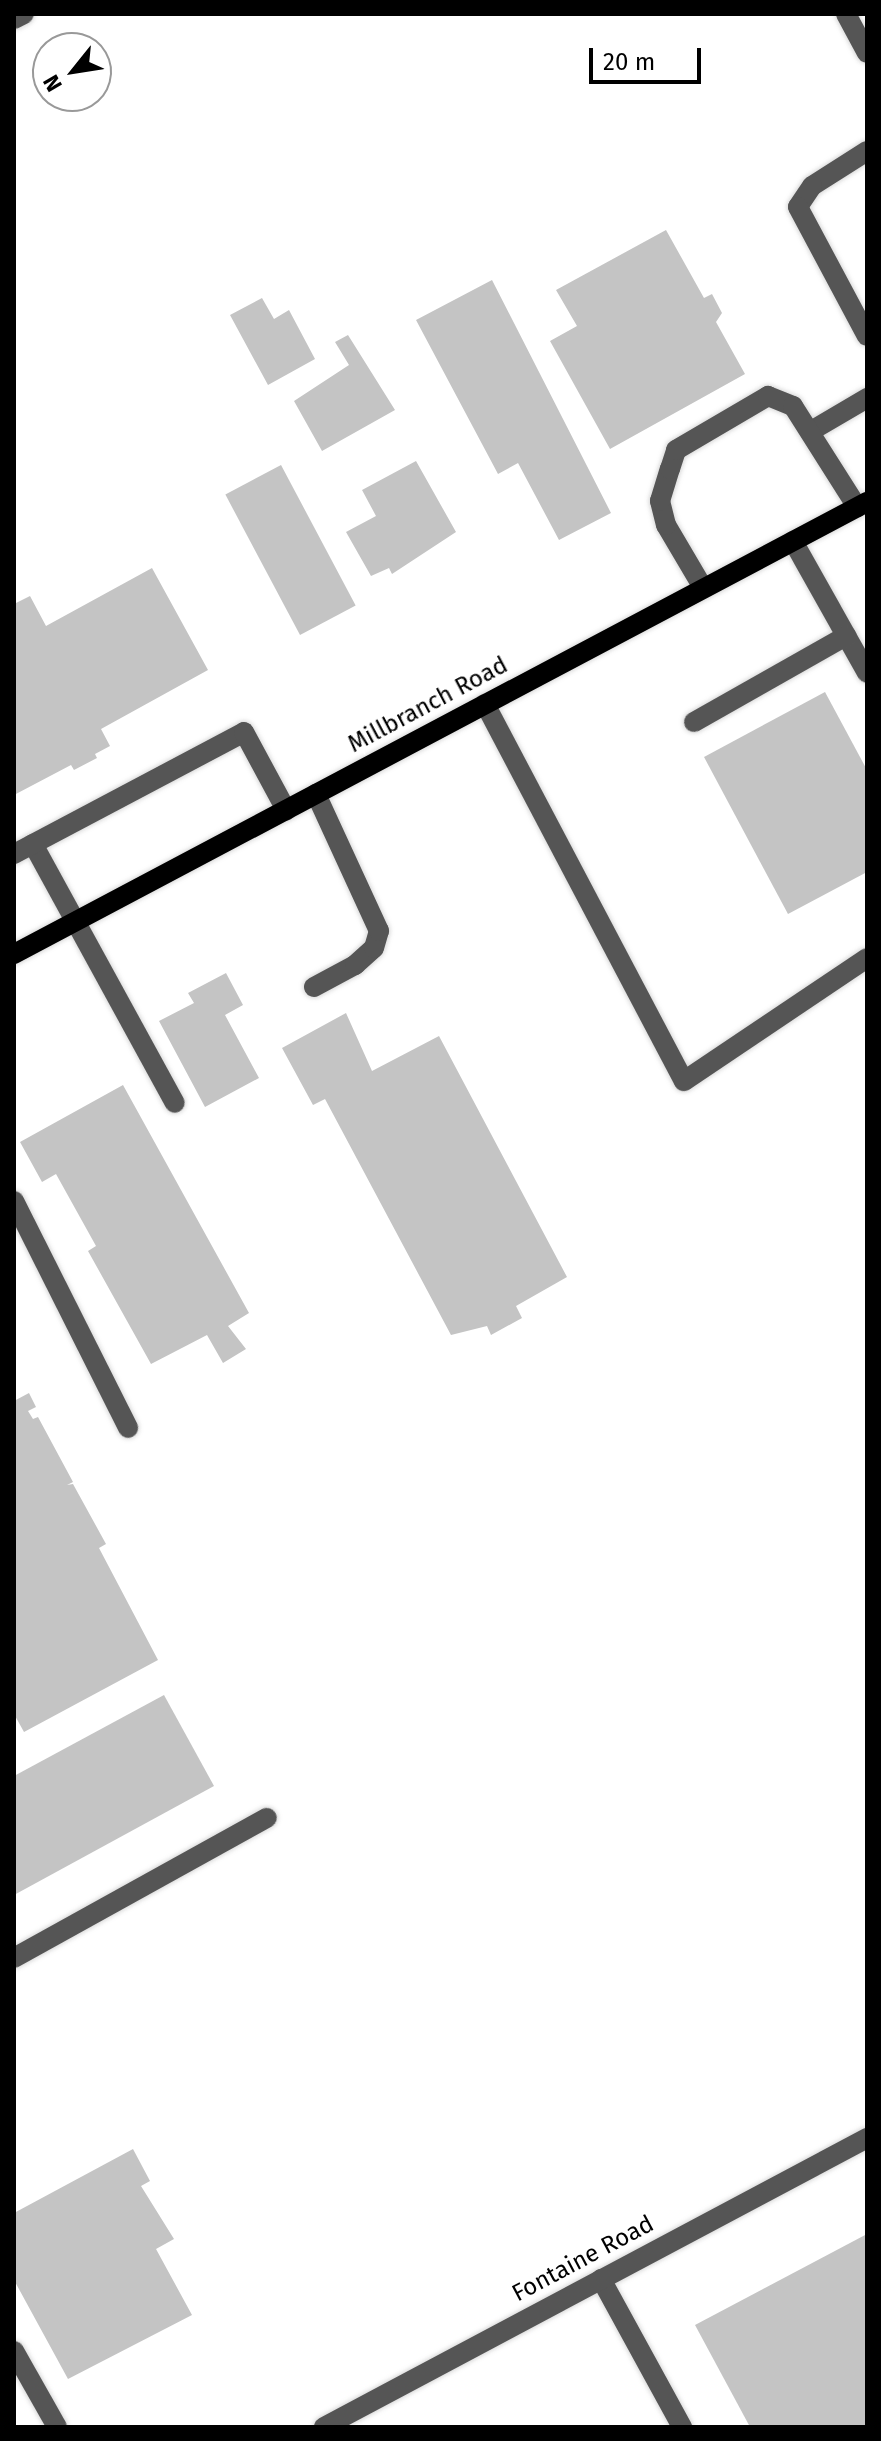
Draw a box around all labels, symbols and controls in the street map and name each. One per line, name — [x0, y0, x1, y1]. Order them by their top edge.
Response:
north arrow — [32, 32, 112, 112]
scale bar — [593, 32, 705, 82]
text: 20 m — [603, 48, 655, 76]
text: N — [37, 70, 68, 96]
street label: Millbranch Road — [343, 651, 513, 759]
street label: Fontaine Road — [507, 2210, 659, 2308]

